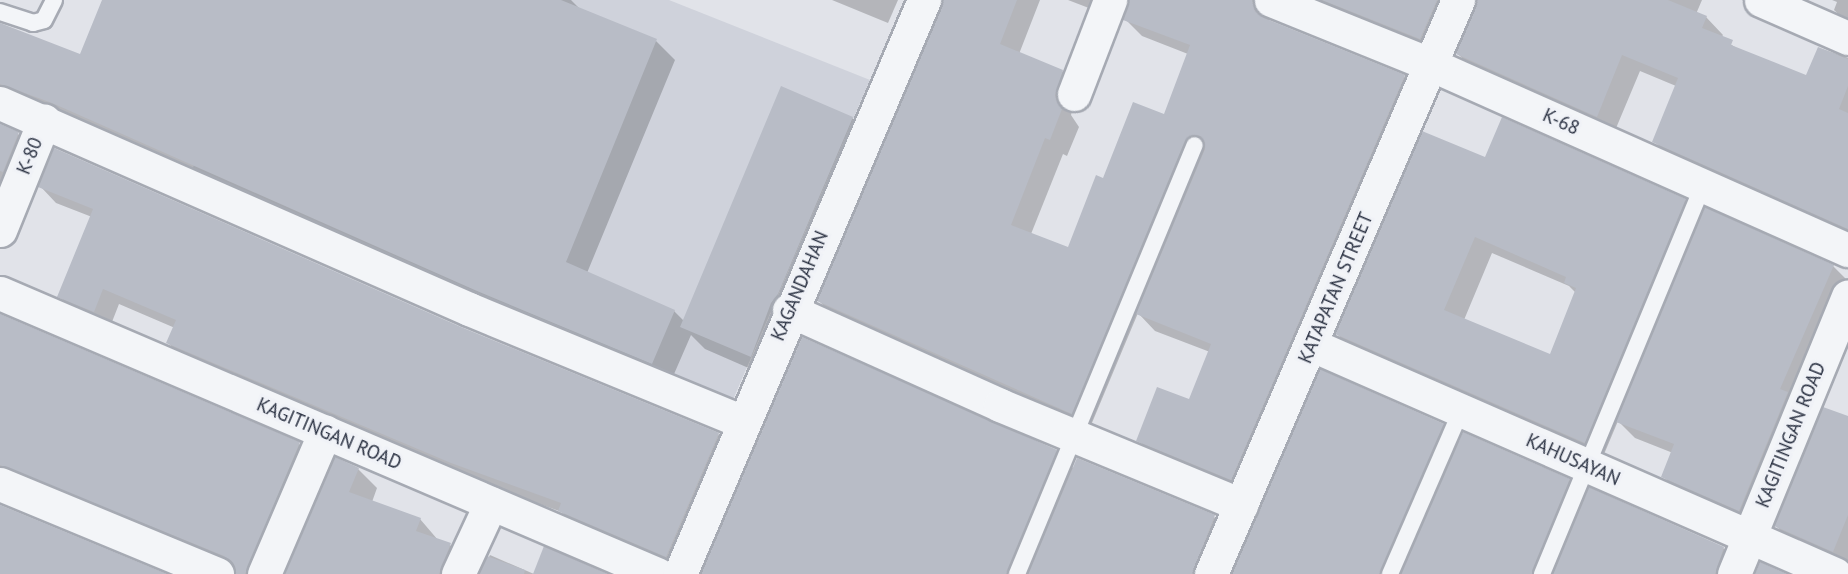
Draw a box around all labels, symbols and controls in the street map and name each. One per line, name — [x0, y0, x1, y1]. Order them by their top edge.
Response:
street label: K-68 — [1539, 104, 1583, 140]
street label: K-80 — [12, 134, 48, 178]
street label: KATAPATAN STREET — [1294, 209, 1378, 367]
street label: KAGANDAHAN — [767, 228, 833, 344]
street label: KAGITINGAN ROAD — [1751, 359, 1831, 511]
street label: KAGITINGAN ROAD — [253, 393, 405, 475]
street label: KAHUSAYAN — [1522, 429, 1624, 491]

